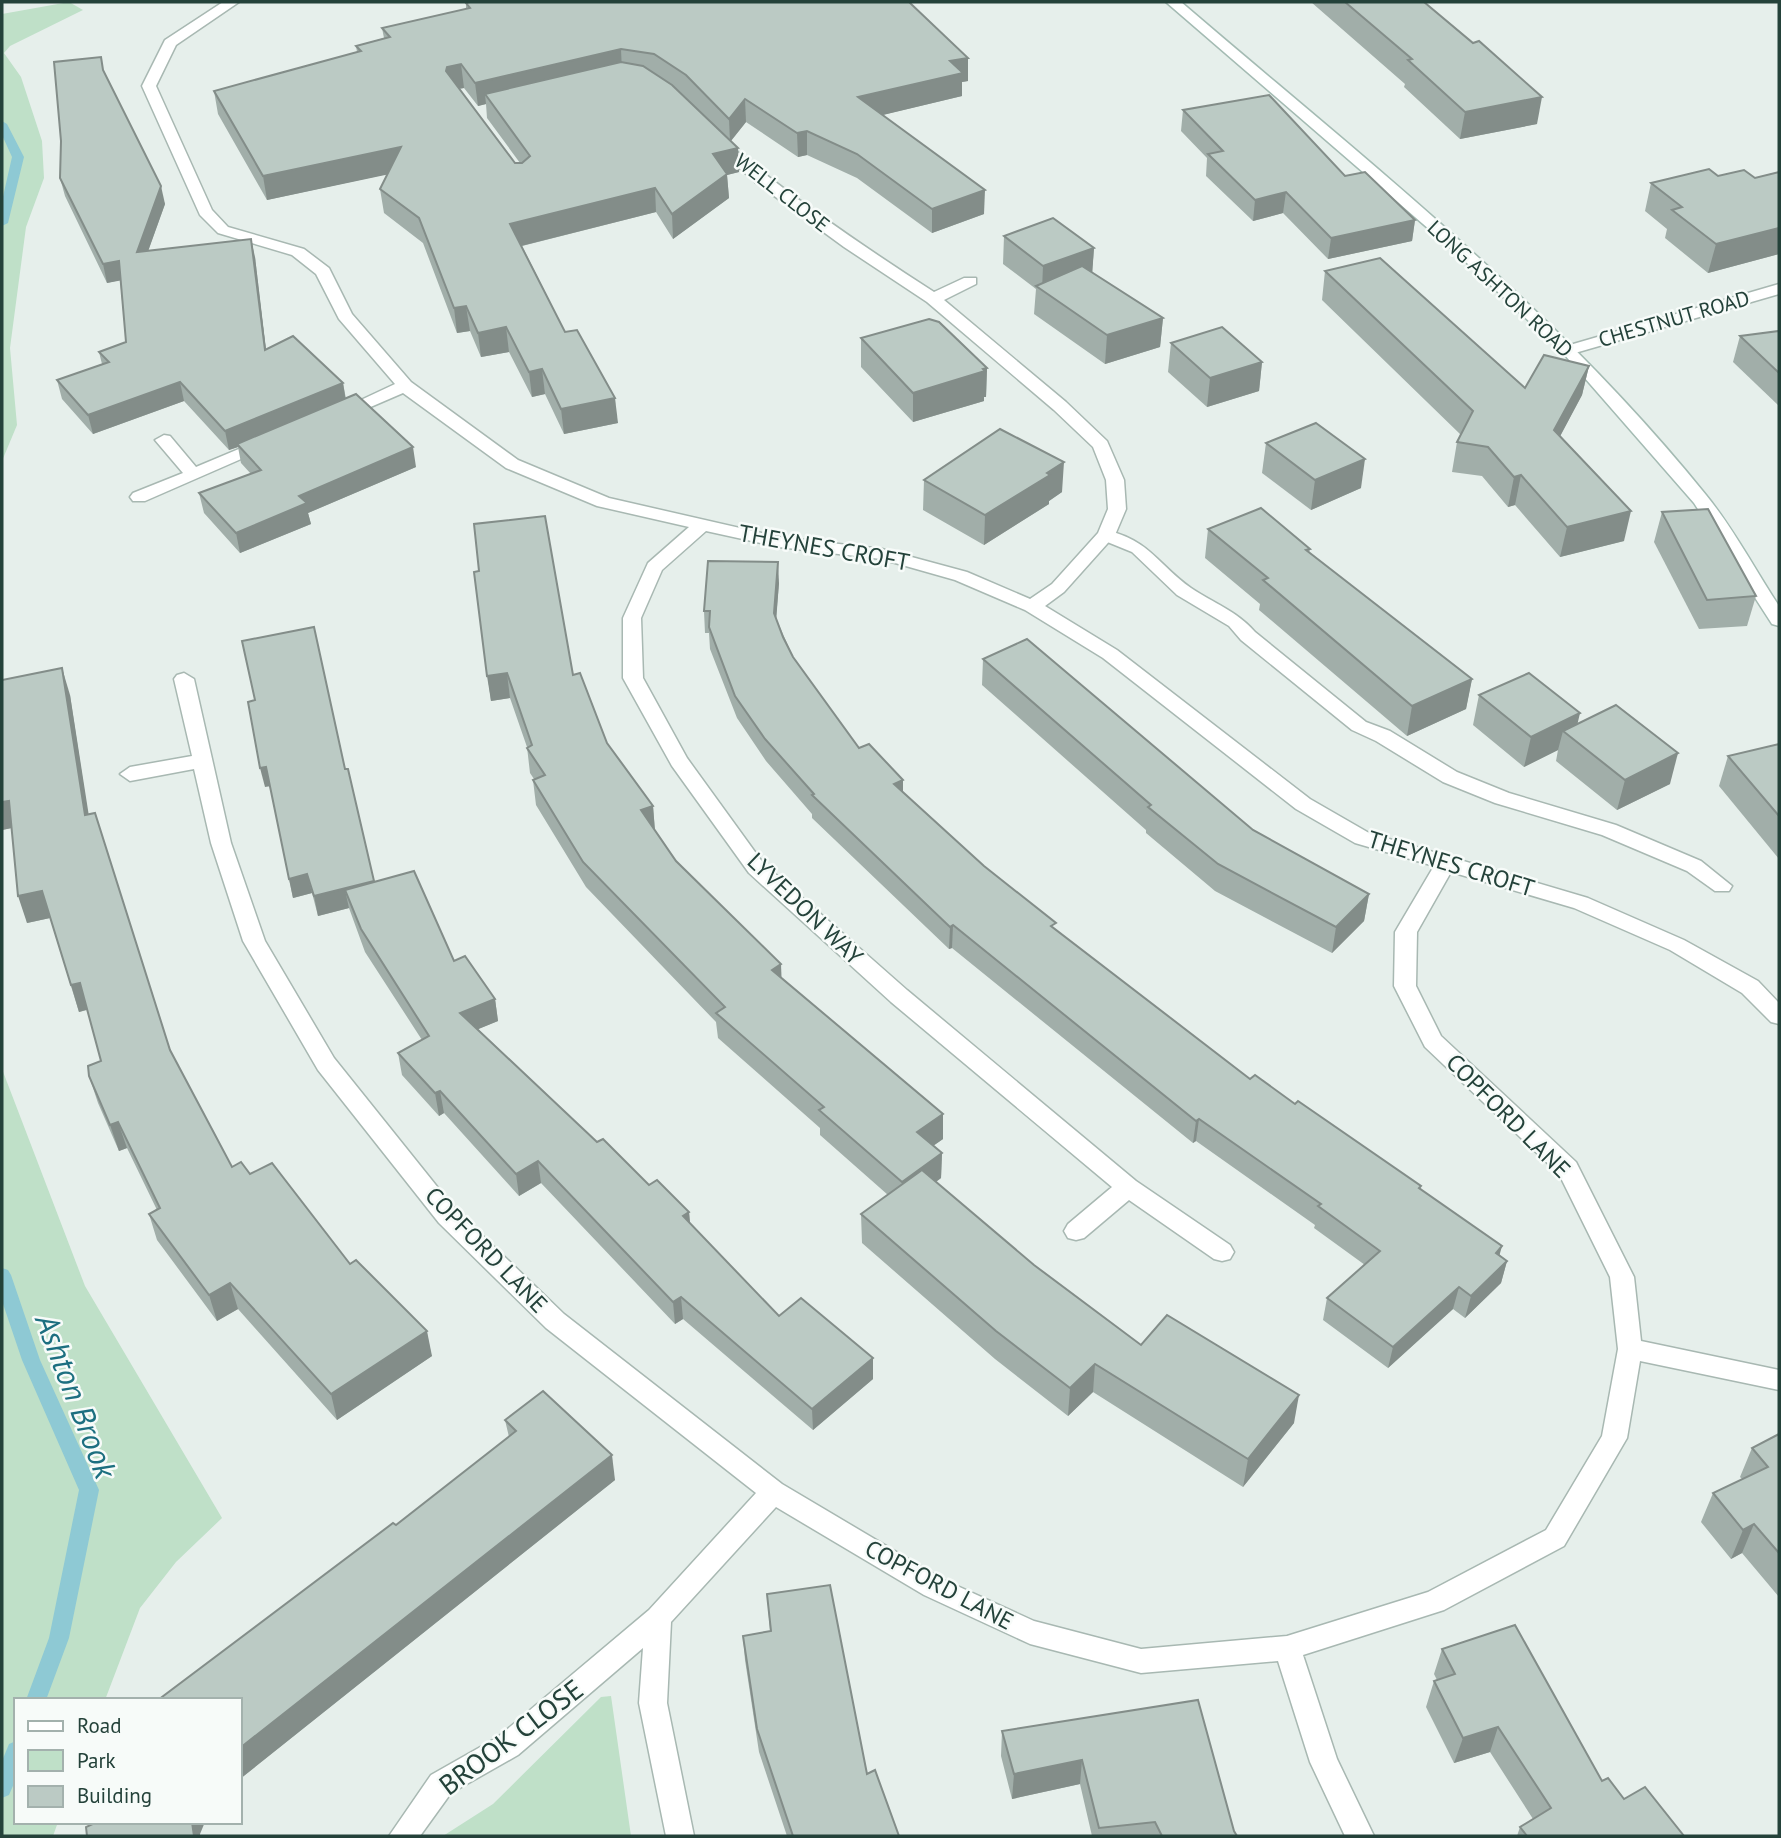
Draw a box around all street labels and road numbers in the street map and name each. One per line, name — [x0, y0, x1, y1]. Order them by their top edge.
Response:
street label: WELL CLOSE — [729, 147, 835, 238]
street label: LONG ASHTON ROAD — [1422, 214, 1579, 363]
street label: CHESTNUT ROAD — [1595, 284, 1752, 353]
street label: THEYNES CROFT — [736, 517, 912, 578]
street label: THEYNES CROFT — [1364, 823, 1538, 904]
street label: LYVEDON WAY — [741, 846, 870, 972]
street label: COPFORD LANE — [1440, 1047, 1577, 1184]
street label: COPFORD LANE — [418, 1180, 554, 1319]
street label: COPFORD LANE — [860, 1532, 1019, 1637]
street label: BROOK CLOSE — [431, 1670, 590, 1803]

